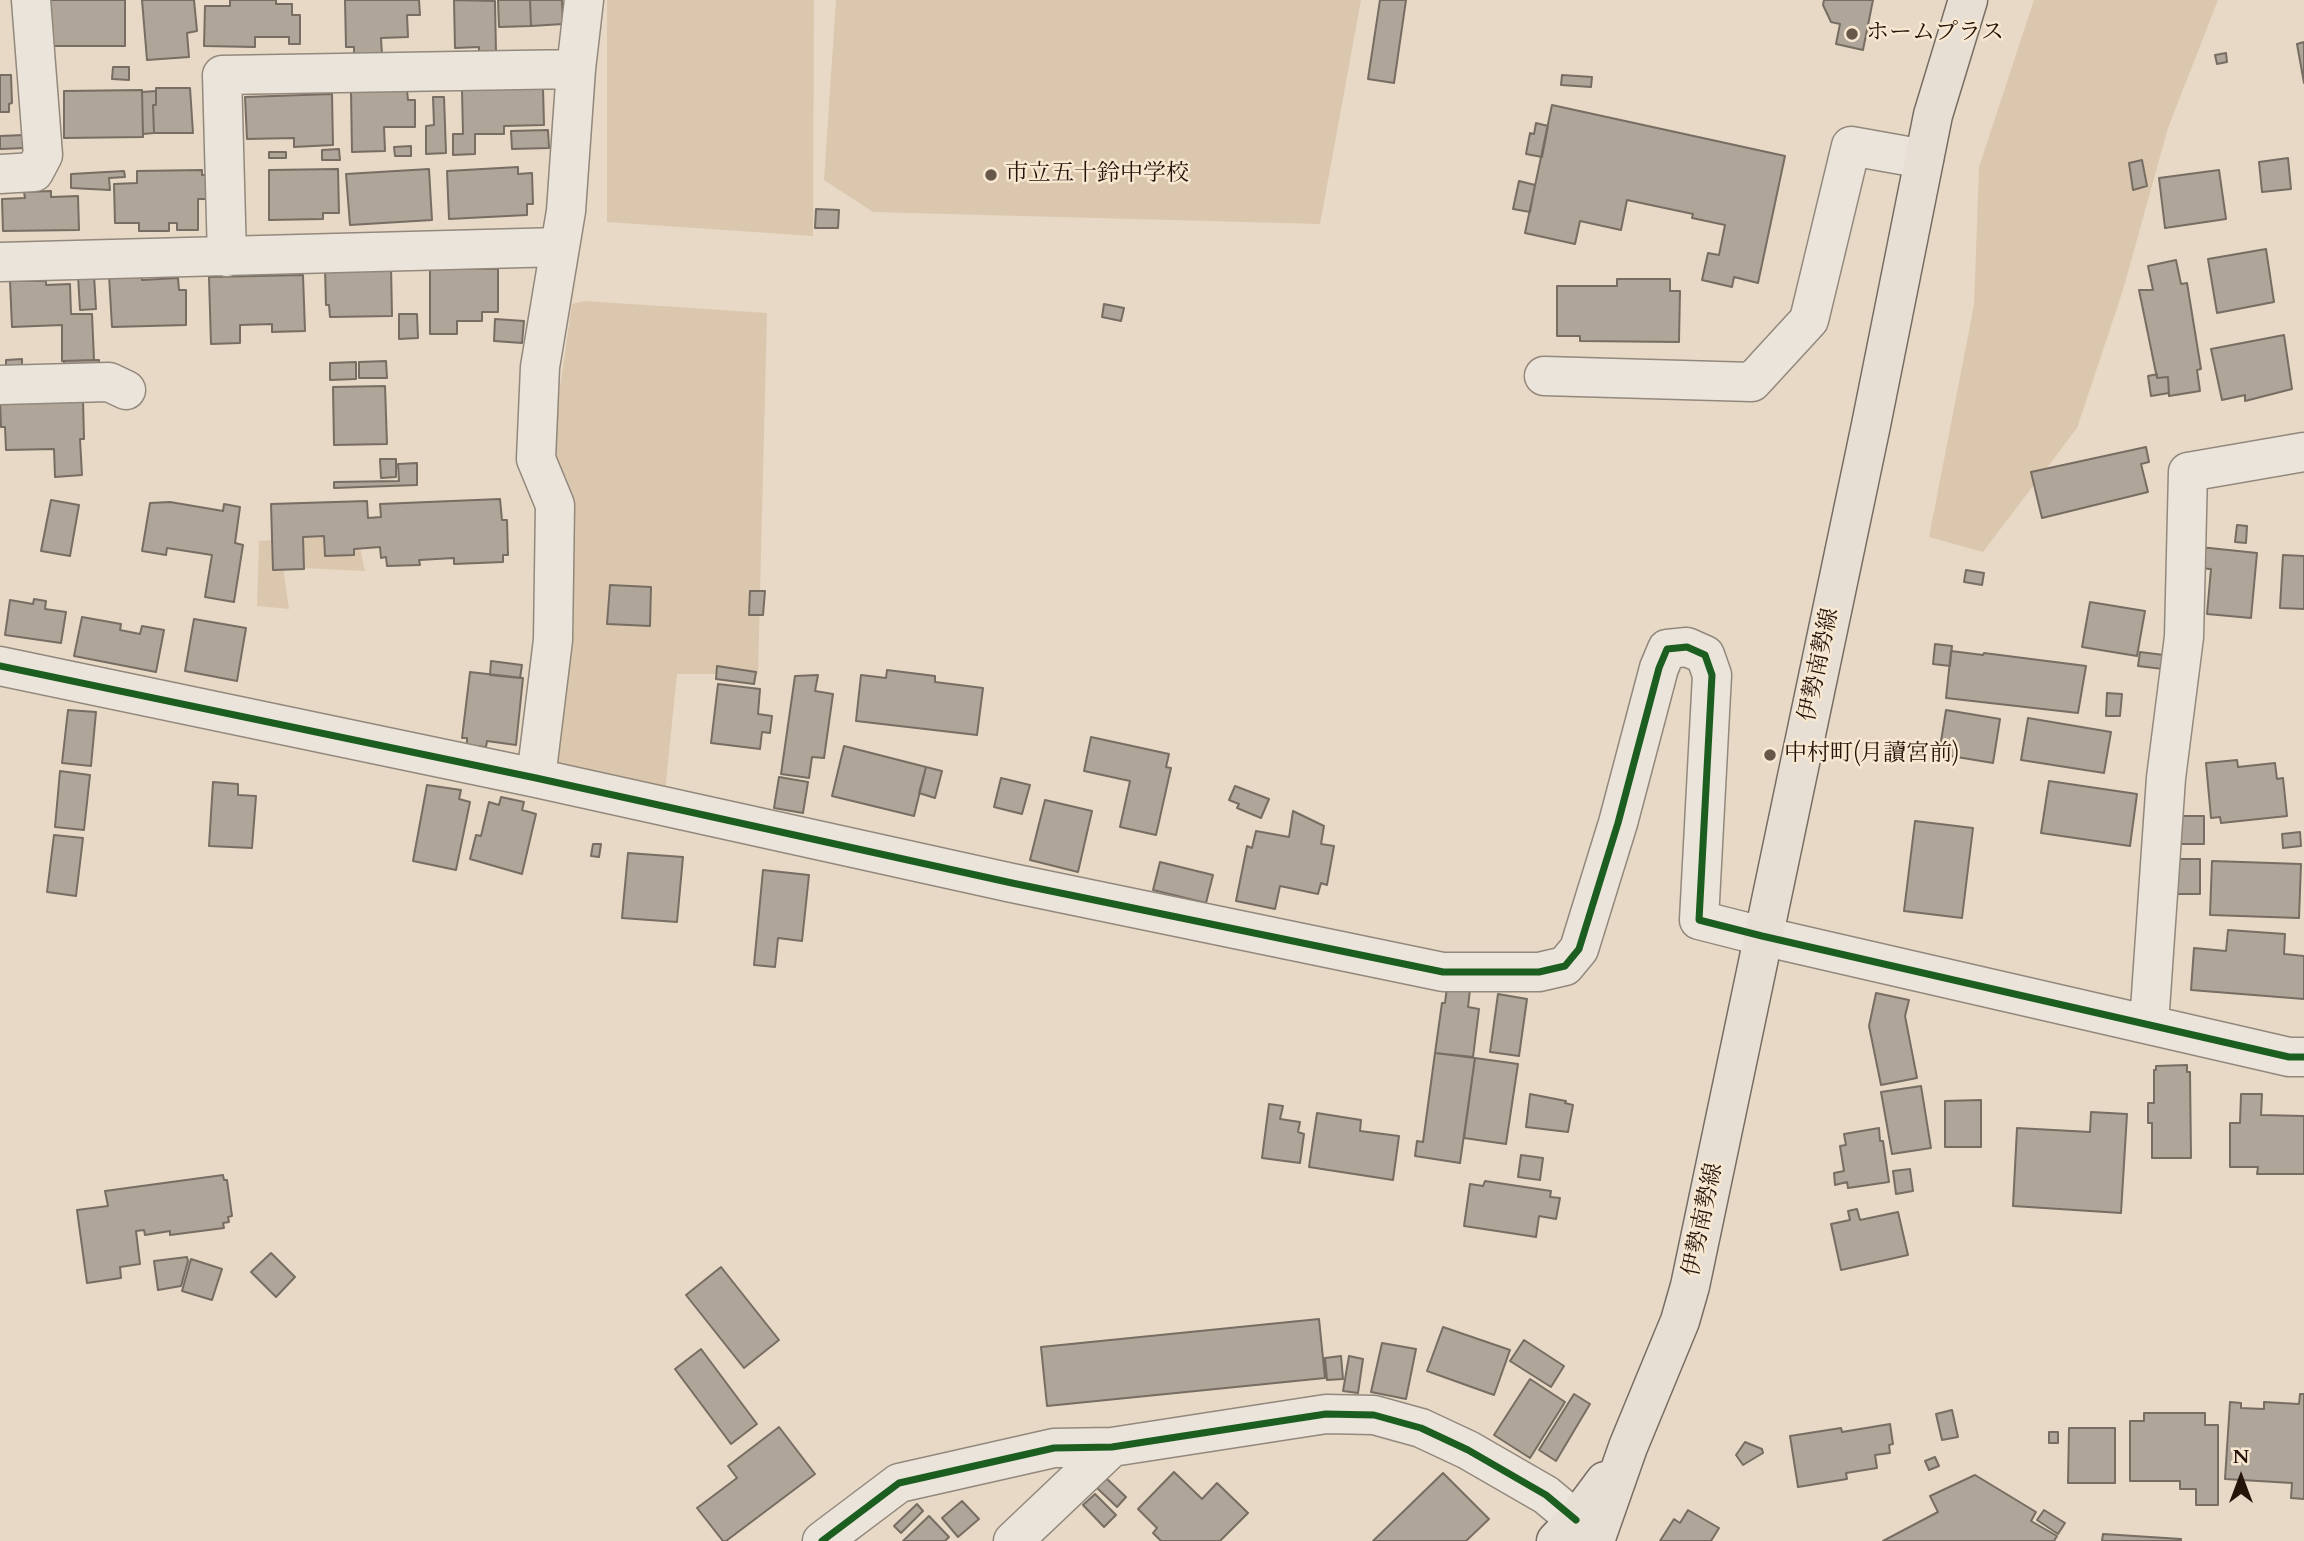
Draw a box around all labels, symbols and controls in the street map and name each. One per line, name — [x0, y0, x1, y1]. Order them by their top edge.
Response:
place label: ホームプラス — [1866, 20, 2004, 48]
marker: ホームプラス — [1844, 26, 1860, 42]
place label: 市立五十鈴中学校 — [1005, 161, 1189, 189]
marker: 市立五十鈴中学校 — [983, 167, 999, 183]
street label: 伊勢南勢線 — [1795, 606, 1845, 724]
place label: 中村町(月讀宮前) — [1784, 741, 1960, 769]
marker: 中村町(月讀宮前) — [1762, 747, 1778, 763]
street label: 伊勢南勢線 — [1679, 1161, 1729, 1279]
north arrow — [2206, 1443, 2276, 1513]
text: N — [2233, 1444, 2249, 1470]

